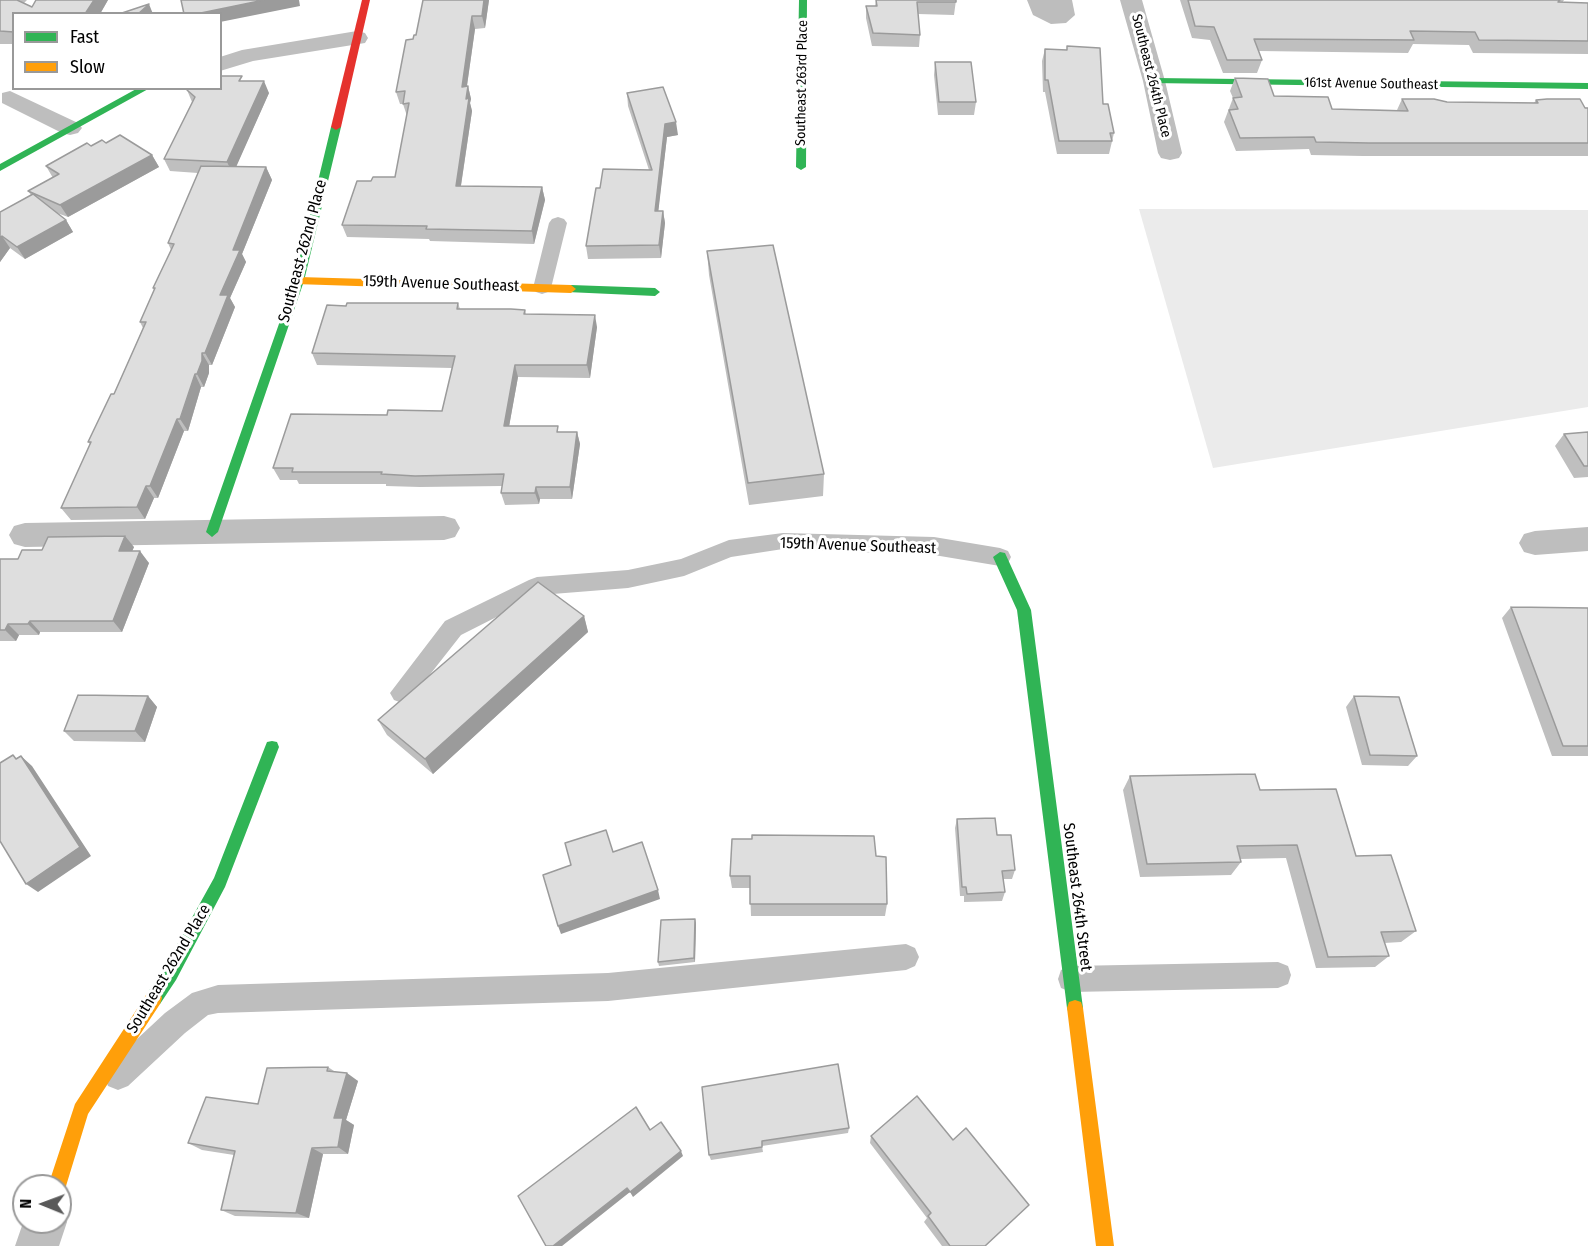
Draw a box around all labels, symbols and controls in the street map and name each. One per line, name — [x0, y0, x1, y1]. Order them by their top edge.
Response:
legend — [12, 12, 222, 90]
street label: Southeast 264th Place — [1128, 13, 1174, 139]
street label: Southeast 263rd Place — [793, 20, 811, 146]
text: Fast — [70, 26, 99, 48]
text: Slow — [70, 56, 105, 78]
street label: 161st Avenue Southeast — [1304, 74, 1438, 94]
street label: Southeast 262nd Place — [275, 178, 331, 324]
street label: 159th Avenue Southeast — [363, 272, 519, 296]
street label: 159th Avenue Southeast — [780, 534, 936, 558]
street label: Southeast 264th Street — [1058, 822, 1096, 972]
street label: Southeast 262nd Place — [123, 901, 215, 1037]
north arrow — [12, 1174, 72, 1234]
text: N — [16, 1199, 35, 1209]

